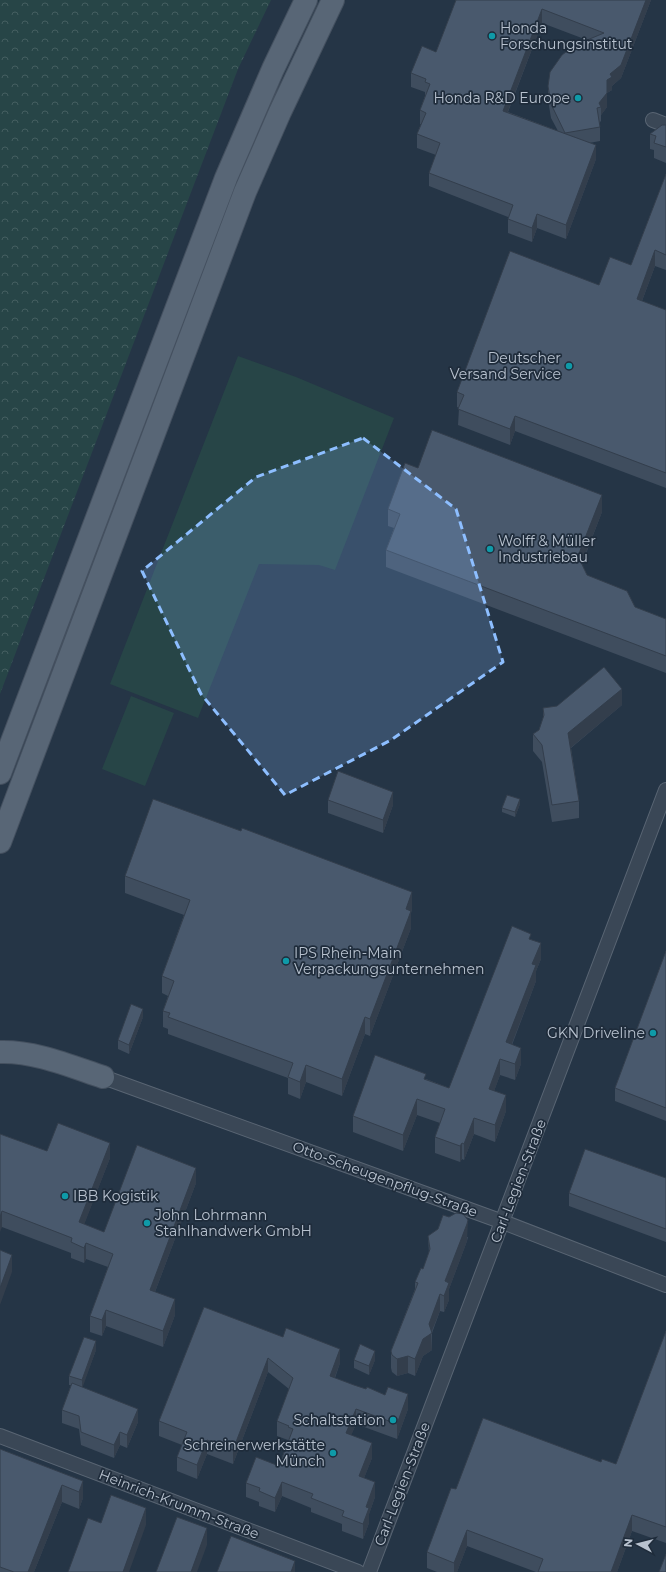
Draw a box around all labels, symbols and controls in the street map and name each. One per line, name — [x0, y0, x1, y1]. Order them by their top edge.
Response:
place label: Honda Forschungsinstitut — [500, 19, 633, 53]
marker: Honda Forschungsinstitut — [487, 31, 497, 41]
place label: Honda R&D Europe — [433, 89, 570, 107]
marker: Honda R&D Europe — [573, 93, 583, 103]
place label: Deutscher Versand Service — [450, 349, 561, 383]
marker: Deutscher Versand Service — [564, 361, 574, 371]
place label: Wolff & Müller Industriebau — [498, 532, 596, 566]
marker: Wolff & Müller Industriebau — [485, 544, 495, 554]
place label: IPS Rhein-Main Verpackungsunternehmen — [294, 944, 484, 978]
marker: IPS Rhein-Main Verpackungsunternehmen — [281, 956, 291, 966]
place label: GKN Driveline — [547, 1024, 645, 1042]
marker: GKN Driveline — [648, 1028, 658, 1038]
street label: Carl-Legien-Straße — [486, 1117, 550, 1245]
street label: Otto-Scheugenpflug-Straße — [290, 1137, 480, 1221]
place label: IBB Kogistik — [73, 1187, 159, 1205]
marker: IBB Kogistik — [60, 1191, 70, 1201]
place label: John Lohrmann Stahlhandwerk GmbH — [154, 1206, 312, 1240]
marker: John Lohrmann Stahlhandwerk GmbH — [142, 1218, 152, 1228]
place label: Schaltstation — [293, 1411, 385, 1429]
marker: Schaltstation — [388, 1415, 398, 1425]
street label: Carl-Legien-Straße — [370, 1420, 434, 1548]
place label: Schreinerwerkstätte Münch — [184, 1436, 325, 1470]
marker: Schreinerwerkstätte Münch — [328, 1448, 338, 1458]
street label: Heinrich-Krumm-Straße — [96, 1465, 262, 1543]
north arrow — [618, 1524, 658, 1564]
text: N — [621, 1538, 636, 1548]

